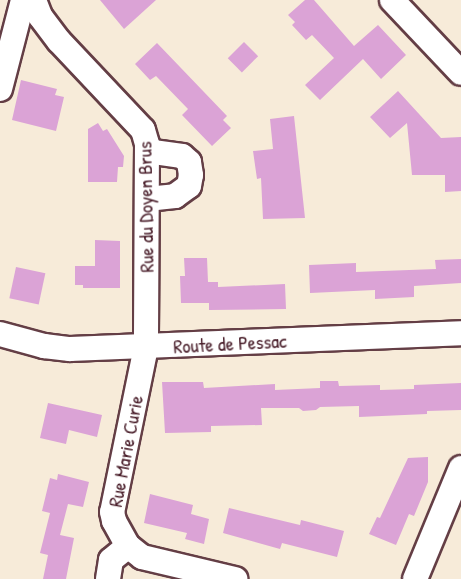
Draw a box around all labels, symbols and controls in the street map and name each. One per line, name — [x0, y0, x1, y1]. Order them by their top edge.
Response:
street label: Rue du Doyen Brus — [132, 141, 158, 273]
street label: Route de Pessac — [173, 328, 287, 358]
street label: Rue Marie Curie — [102, 393, 148, 509]

